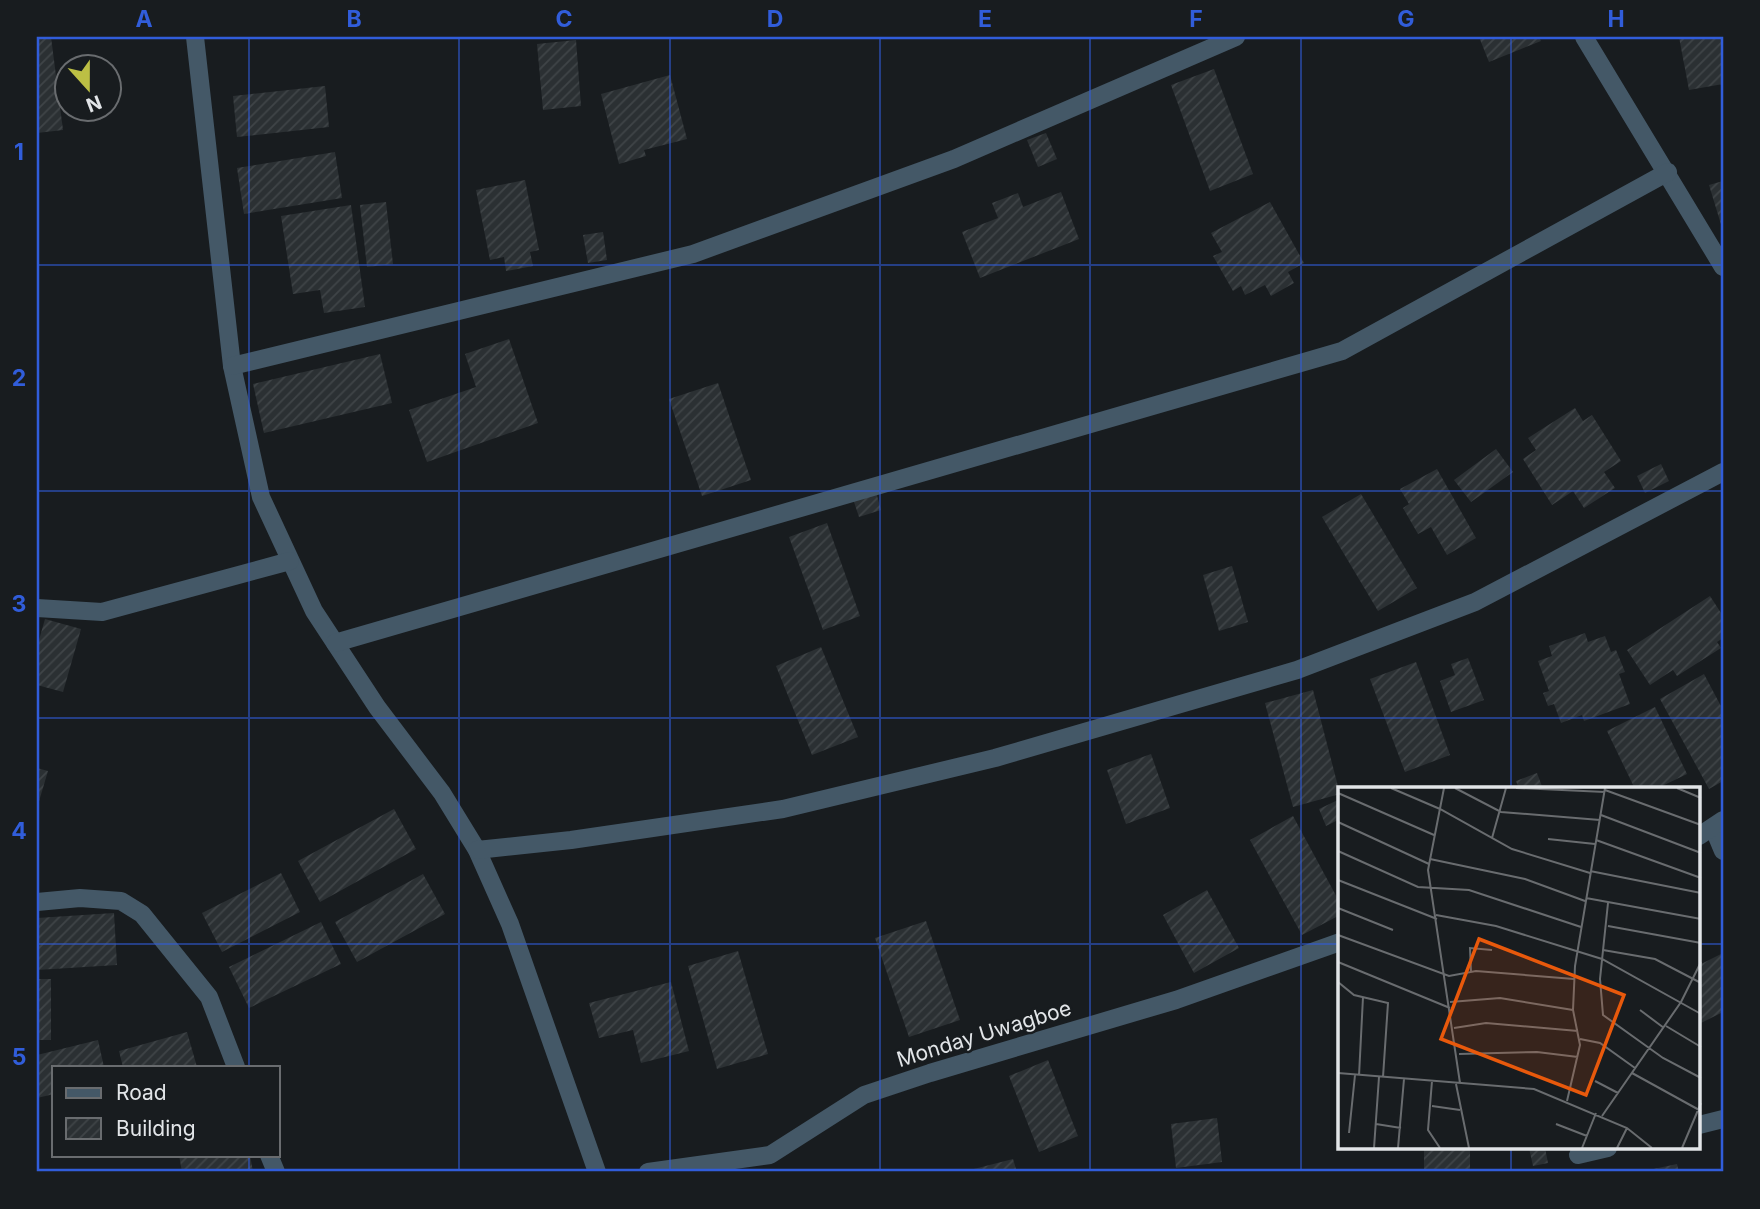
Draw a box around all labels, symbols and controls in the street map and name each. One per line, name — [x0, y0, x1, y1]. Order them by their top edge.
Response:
text: A — [135, 5, 153, 33]
text: B — [346, 5, 362, 33]
text: C — [555, 5, 573, 33]
text: D — [767, 5, 783, 33]
text: E — [978, 5, 992, 33]
text: F — [1189, 5, 1203, 33]
text: G — [1397, 5, 1415, 33]
text: H — [1607, 5, 1625, 33]
north arrow — [52, 52, 122, 122]
text: N — [83, 90, 105, 117]
text: 1 — [14, 138, 24, 166]
text: 2 — [12, 364, 26, 392]
text: 3 — [12, 590, 26, 618]
inset map — [1338, 787, 1700, 1150]
text: 4 — [11, 817, 27, 845]
street label: Monday Uwagboe — [894, 995, 1074, 1072]
text: 5 — [12, 1043, 26, 1071]
legend — [52, 1066, 280, 1156]
text: Road — [116, 1080, 167, 1105]
text: Building — [116, 1116, 196, 1141]

